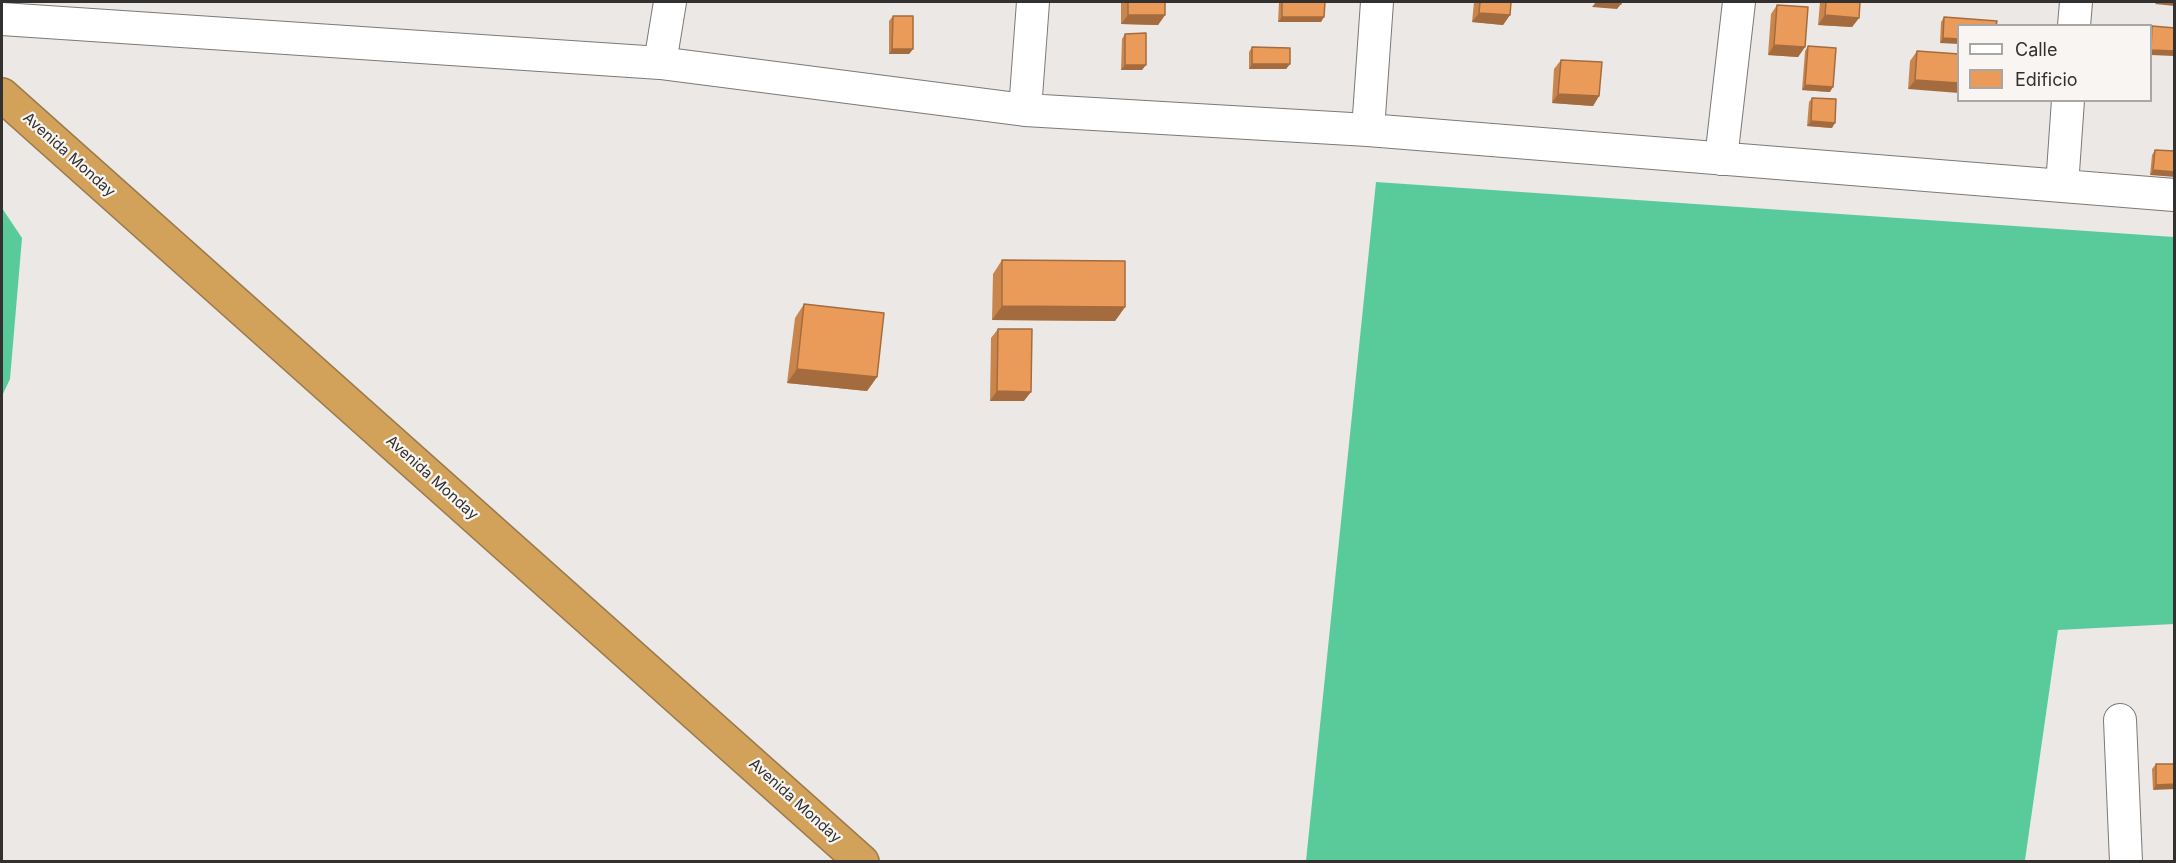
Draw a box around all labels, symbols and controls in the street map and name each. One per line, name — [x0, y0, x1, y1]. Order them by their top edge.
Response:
legend — [1957, 24, 2152, 102]
text: Calle — [2015, 39, 2057, 60]
text: Edificio — [2015, 69, 2078, 90]
street label: Avenida Monday — [19, 109, 119, 201]
street label: Avenida Monday — [382, 432, 482, 524]
street label: Avenida Monday — [745, 755, 845, 847]

